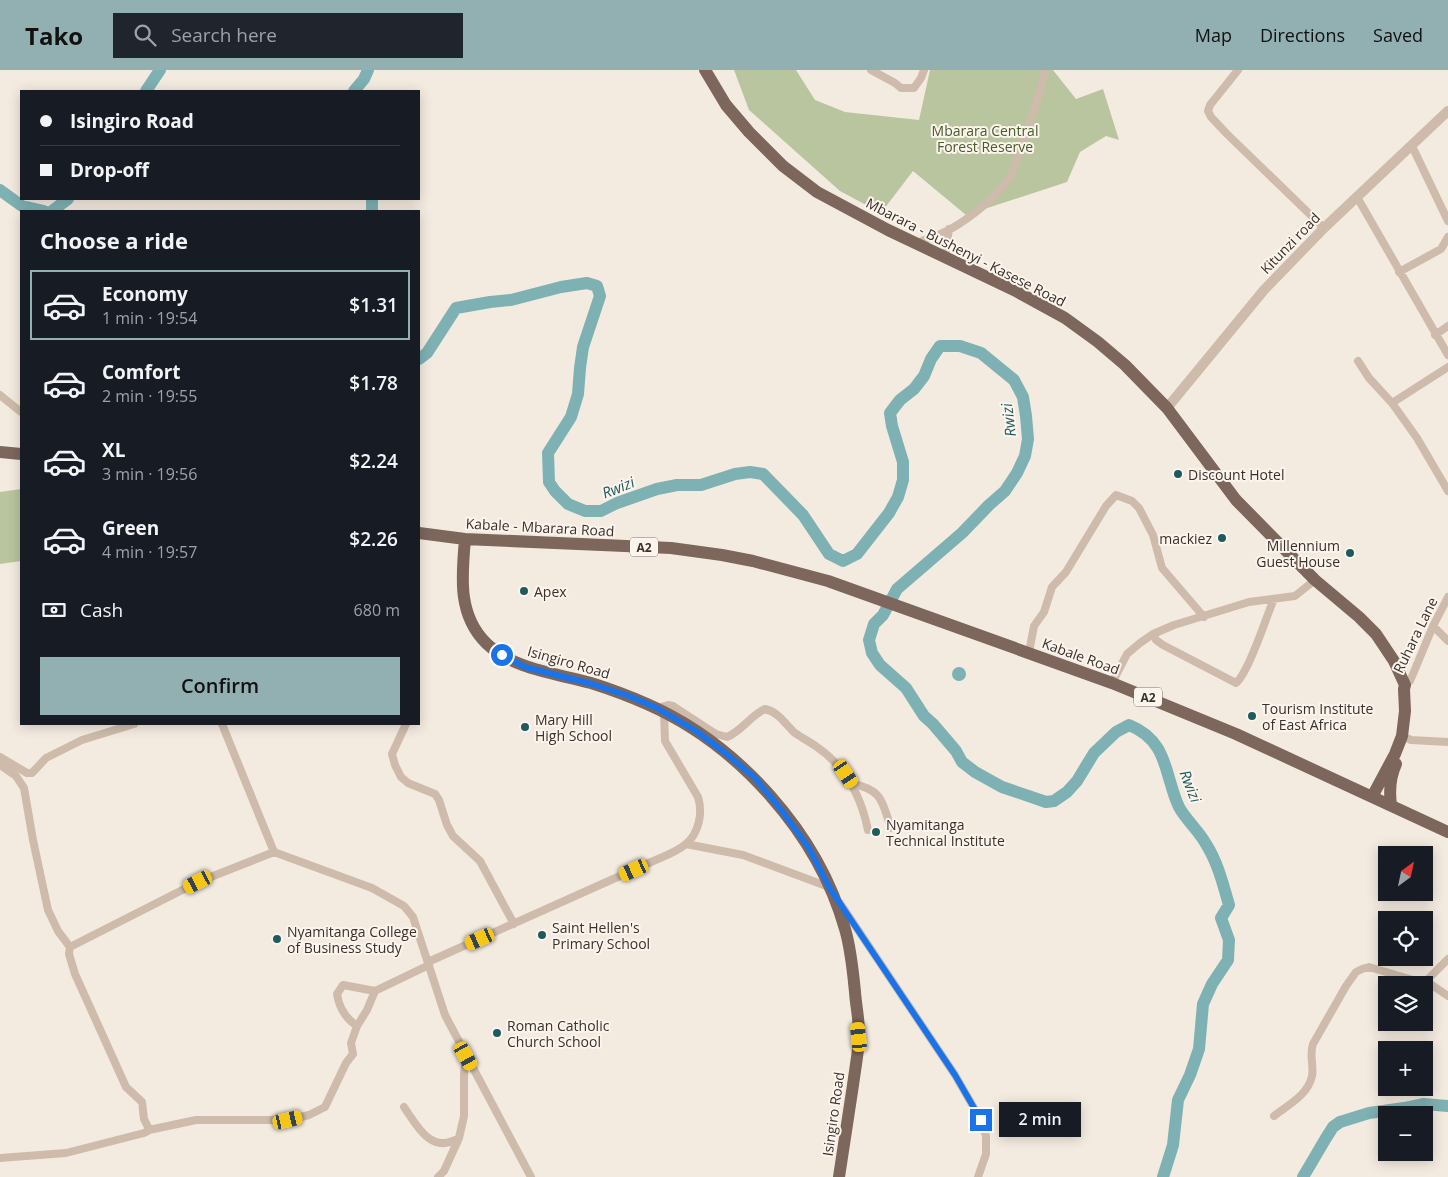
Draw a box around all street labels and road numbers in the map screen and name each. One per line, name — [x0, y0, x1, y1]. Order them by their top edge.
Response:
street label: Mbarara - Bushenyi - Kasese Road — [863, 193, 1069, 311]
street label: Kitunzi road — [1256, 208, 1324, 278]
street label: Kabale - Mbarara Road — [465, 514, 615, 540]
road number: A2 — [630, 538, 658, 557]
street label: Ruhara Lane — [1388, 594, 1442, 676]
street label: Kabale Road — [1040, 633, 1122, 679]
street label: Isingiro Road — [526, 641, 612, 683]
road number: A2 — [1134, 688, 1162, 706]
street label: Isingiro Road — [818, 1071, 848, 1157]

